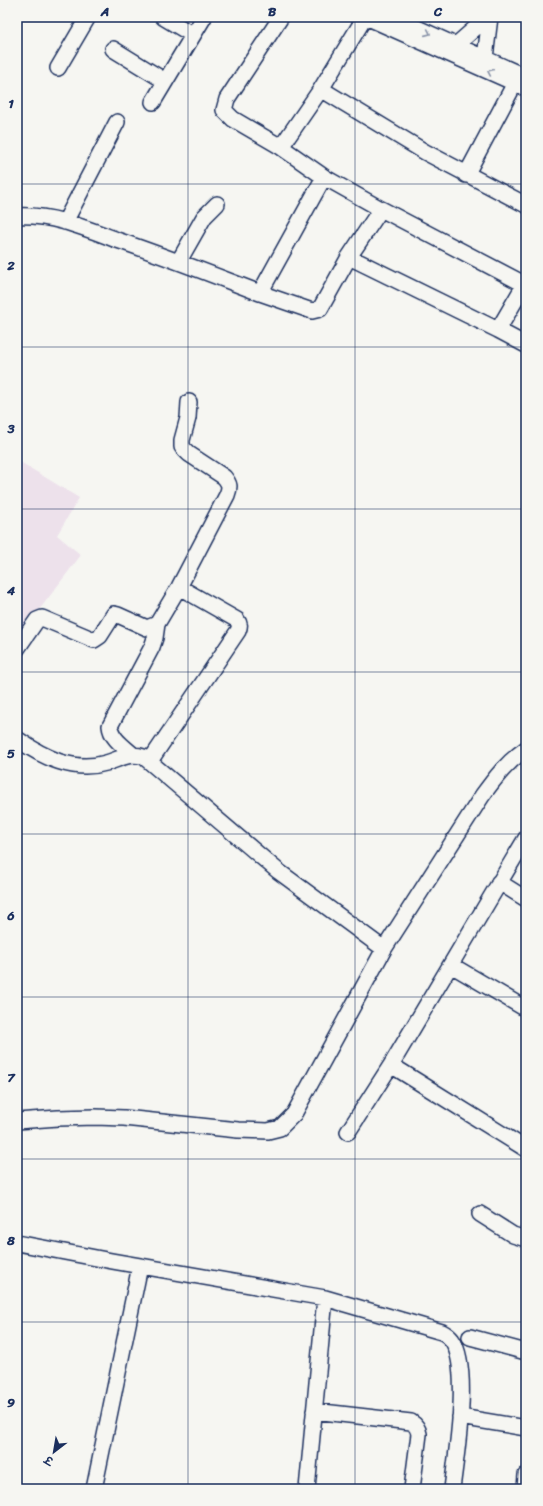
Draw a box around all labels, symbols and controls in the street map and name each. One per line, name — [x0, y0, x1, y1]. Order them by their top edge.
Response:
text: A — [100, 0, 109, 23]
text: B — [268, 0, 277, 23]
text: C — [433, 0, 443, 23]
one-way arrow — [424, 28, 432, 36]
one-way arrow — [487, 69, 494, 77]
text: 1 — [8, 92, 14, 115]
text: 2 — [6, 254, 15, 277]
text: 3 — [6, 417, 15, 440]
text: 4 — [6, 579, 16, 602]
text: 5 — [7, 742, 15, 765]
text: 6 — [6, 904, 15, 927]
text: 7 — [7, 1066, 16, 1089]
text: 8 — [6, 1229, 15, 1252]
text: 9 — [7, 1391, 15, 1414]
north arrow — [34, 1432, 74, 1472]
text: उ — [40, 1449, 58, 1471]

